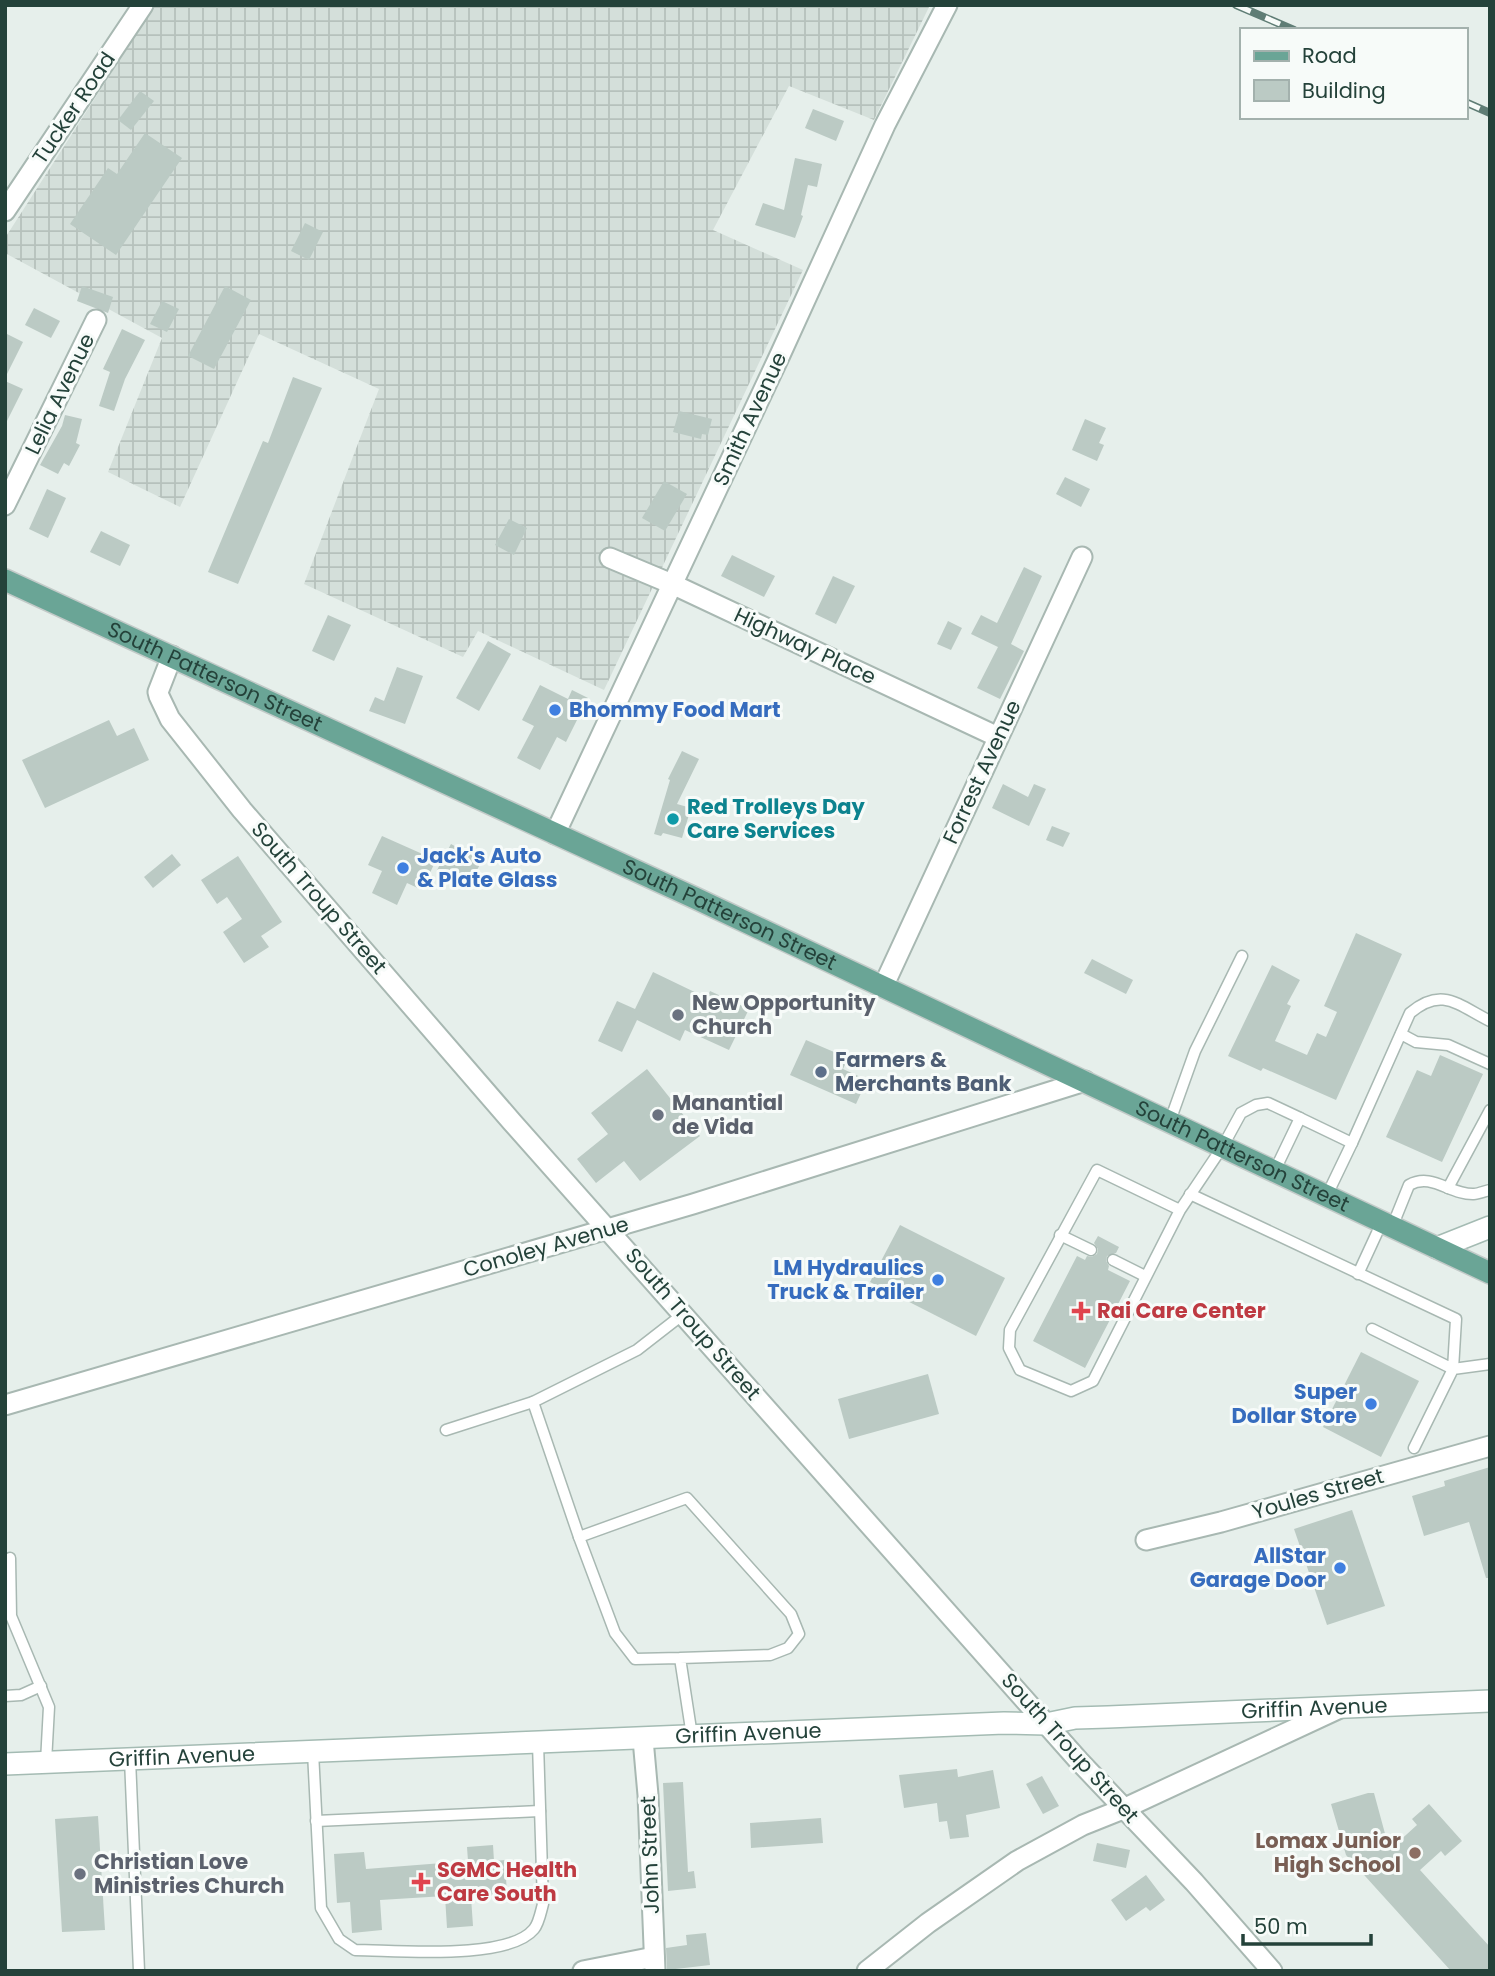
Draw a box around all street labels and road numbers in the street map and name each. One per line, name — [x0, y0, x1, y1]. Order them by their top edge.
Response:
street label: Tucker Road — [25, 46, 122, 169]
street label: Lelia Avenue — [18, 329, 101, 459]
street label: Smith Avenue — [706, 347, 793, 490]
street label: Highway Place — [730, 600, 881, 691]
street label: South Patterson Street — [103, 614, 327, 738]
street label: Forrest Avenue — [935, 695, 1028, 849]
street label: South Troup Street — [245, 815, 394, 980]
street label: South Patterson Street — [618, 852, 842, 977]
street label: South Patterson Street — [1131, 1093, 1354, 1219]
street label: Conoley Avenue — [460, 1209, 632, 1284]
street label: South Troup Street — [619, 1241, 768, 1406]
street label: Youles Street — [1249, 1461, 1387, 1526]
street label: South Troup Street — [995, 1666, 1146, 1829]
street label: Griffin Avenue — [1241, 1690, 1388, 1725]
street label: Griffin Avenue — [675, 1716, 822, 1750]
street label: Griffin Avenue — [108, 1739, 256, 1774]
street label: John Street — [633, 1795, 666, 1915]

